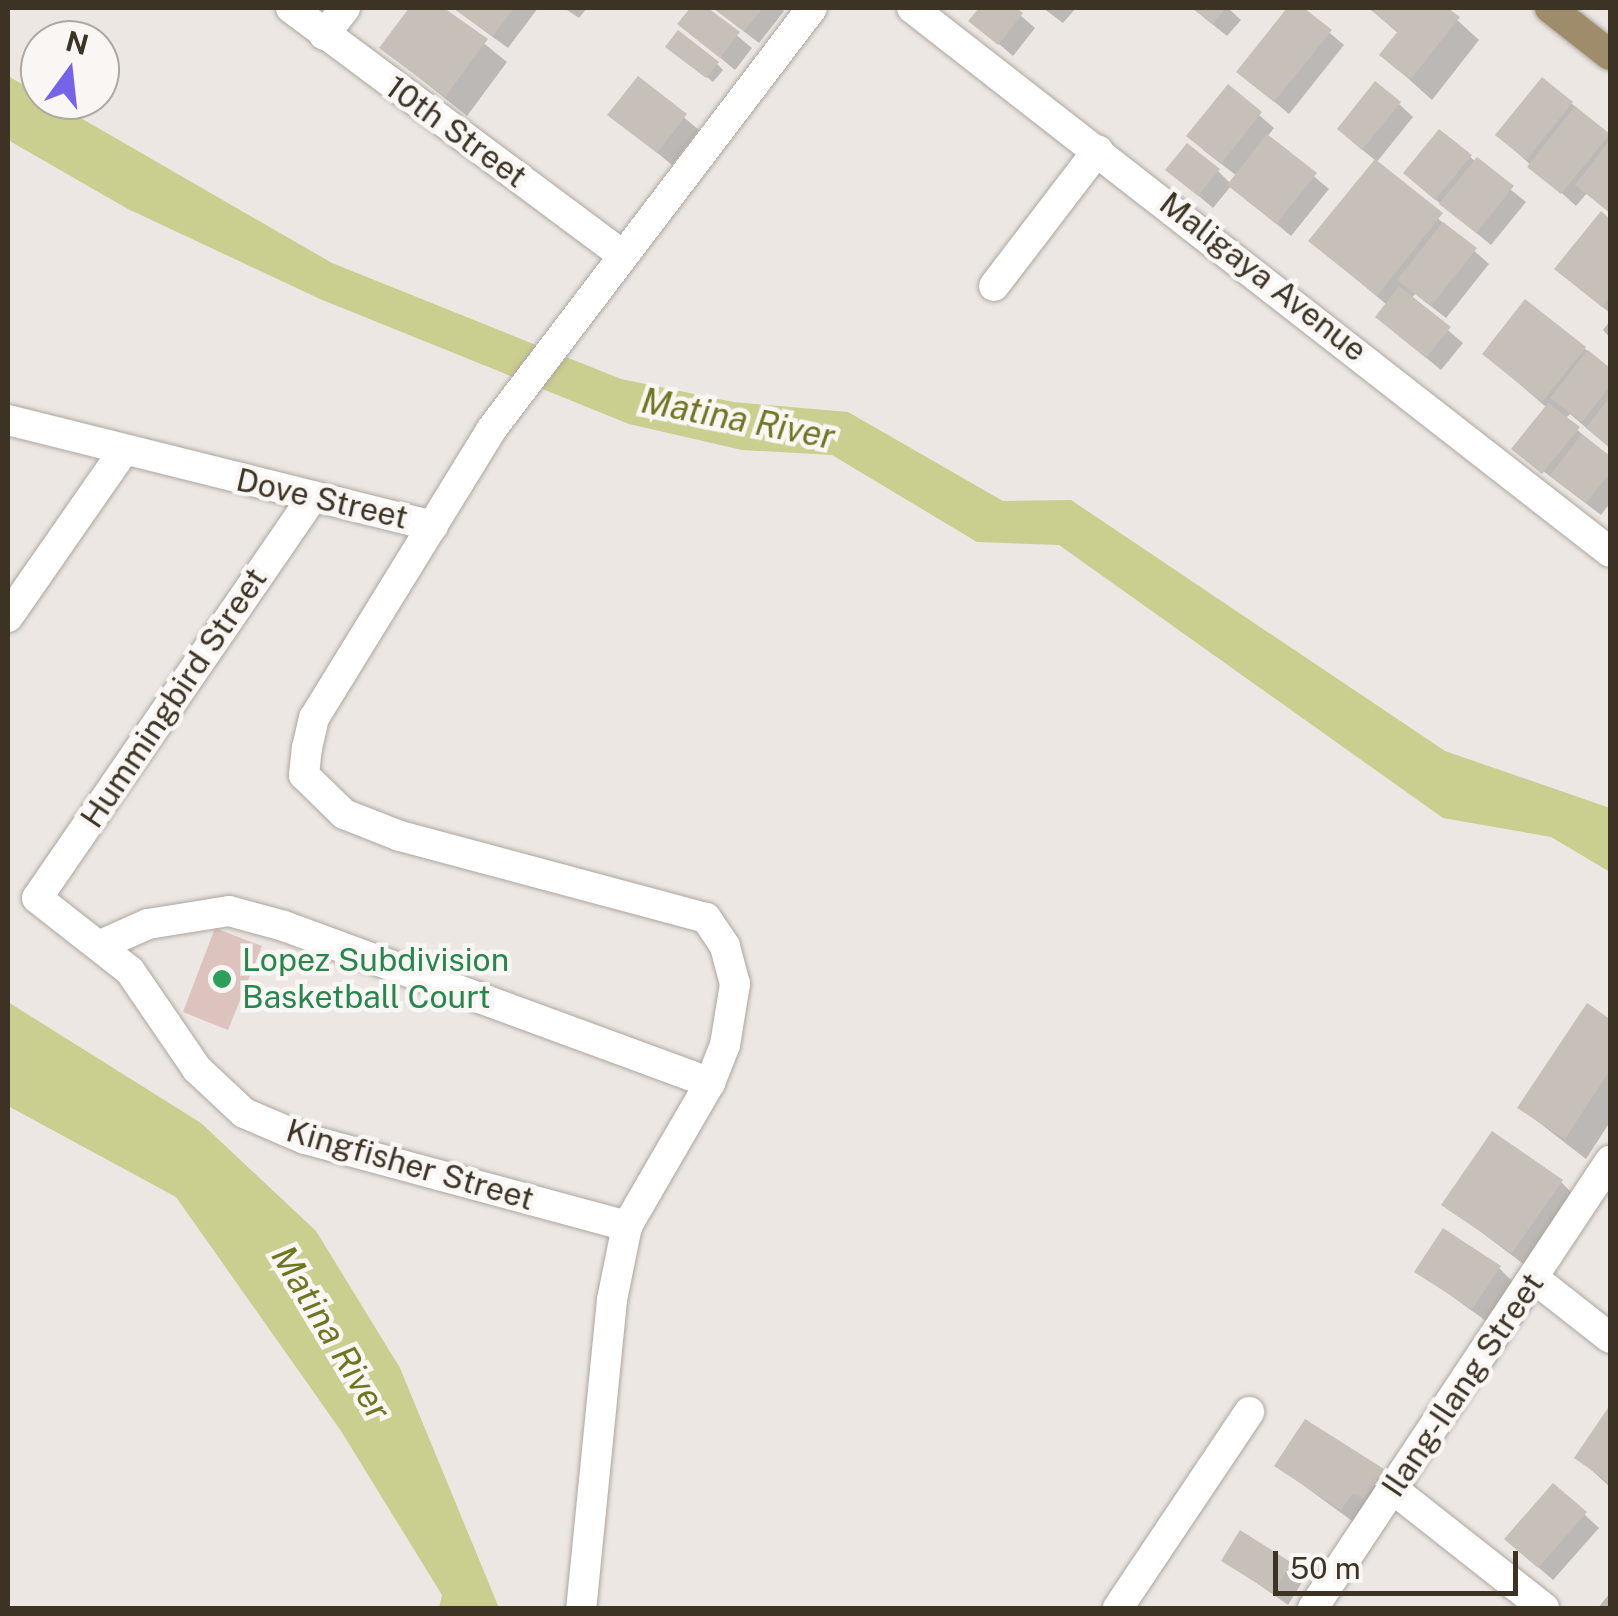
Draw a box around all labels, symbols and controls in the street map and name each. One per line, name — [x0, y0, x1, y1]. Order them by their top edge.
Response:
north arrow — [20, 20, 120, 120]
text: N — [63, 24, 92, 61]
street label: 10th Street — [378, 68, 534, 196]
street label: Maligaya Avenue — [1152, 184, 1374, 370]
water label: Matina River — [638, 380, 838, 458]
street label: Dove Street — [232, 461, 412, 537]
street label: Hummingbird Street — [73, 561, 275, 835]
place label: Lopez Subdivision Basketball Court — [242, 942, 509, 1017]
marker: Lopez Subdivision Basketball Court — [211, 968, 233, 990]
street label: Kingfisher Street — [282, 1111, 538, 1219]
water label: Matina River — [262, 1238, 400, 1428]
street label: Ilang-Ilang Street — [1374, 1266, 1552, 1504]
scale bar — [1278, 1531, 1523, 1593]
text: 50 m — [1290, 1550, 1361, 1586]

